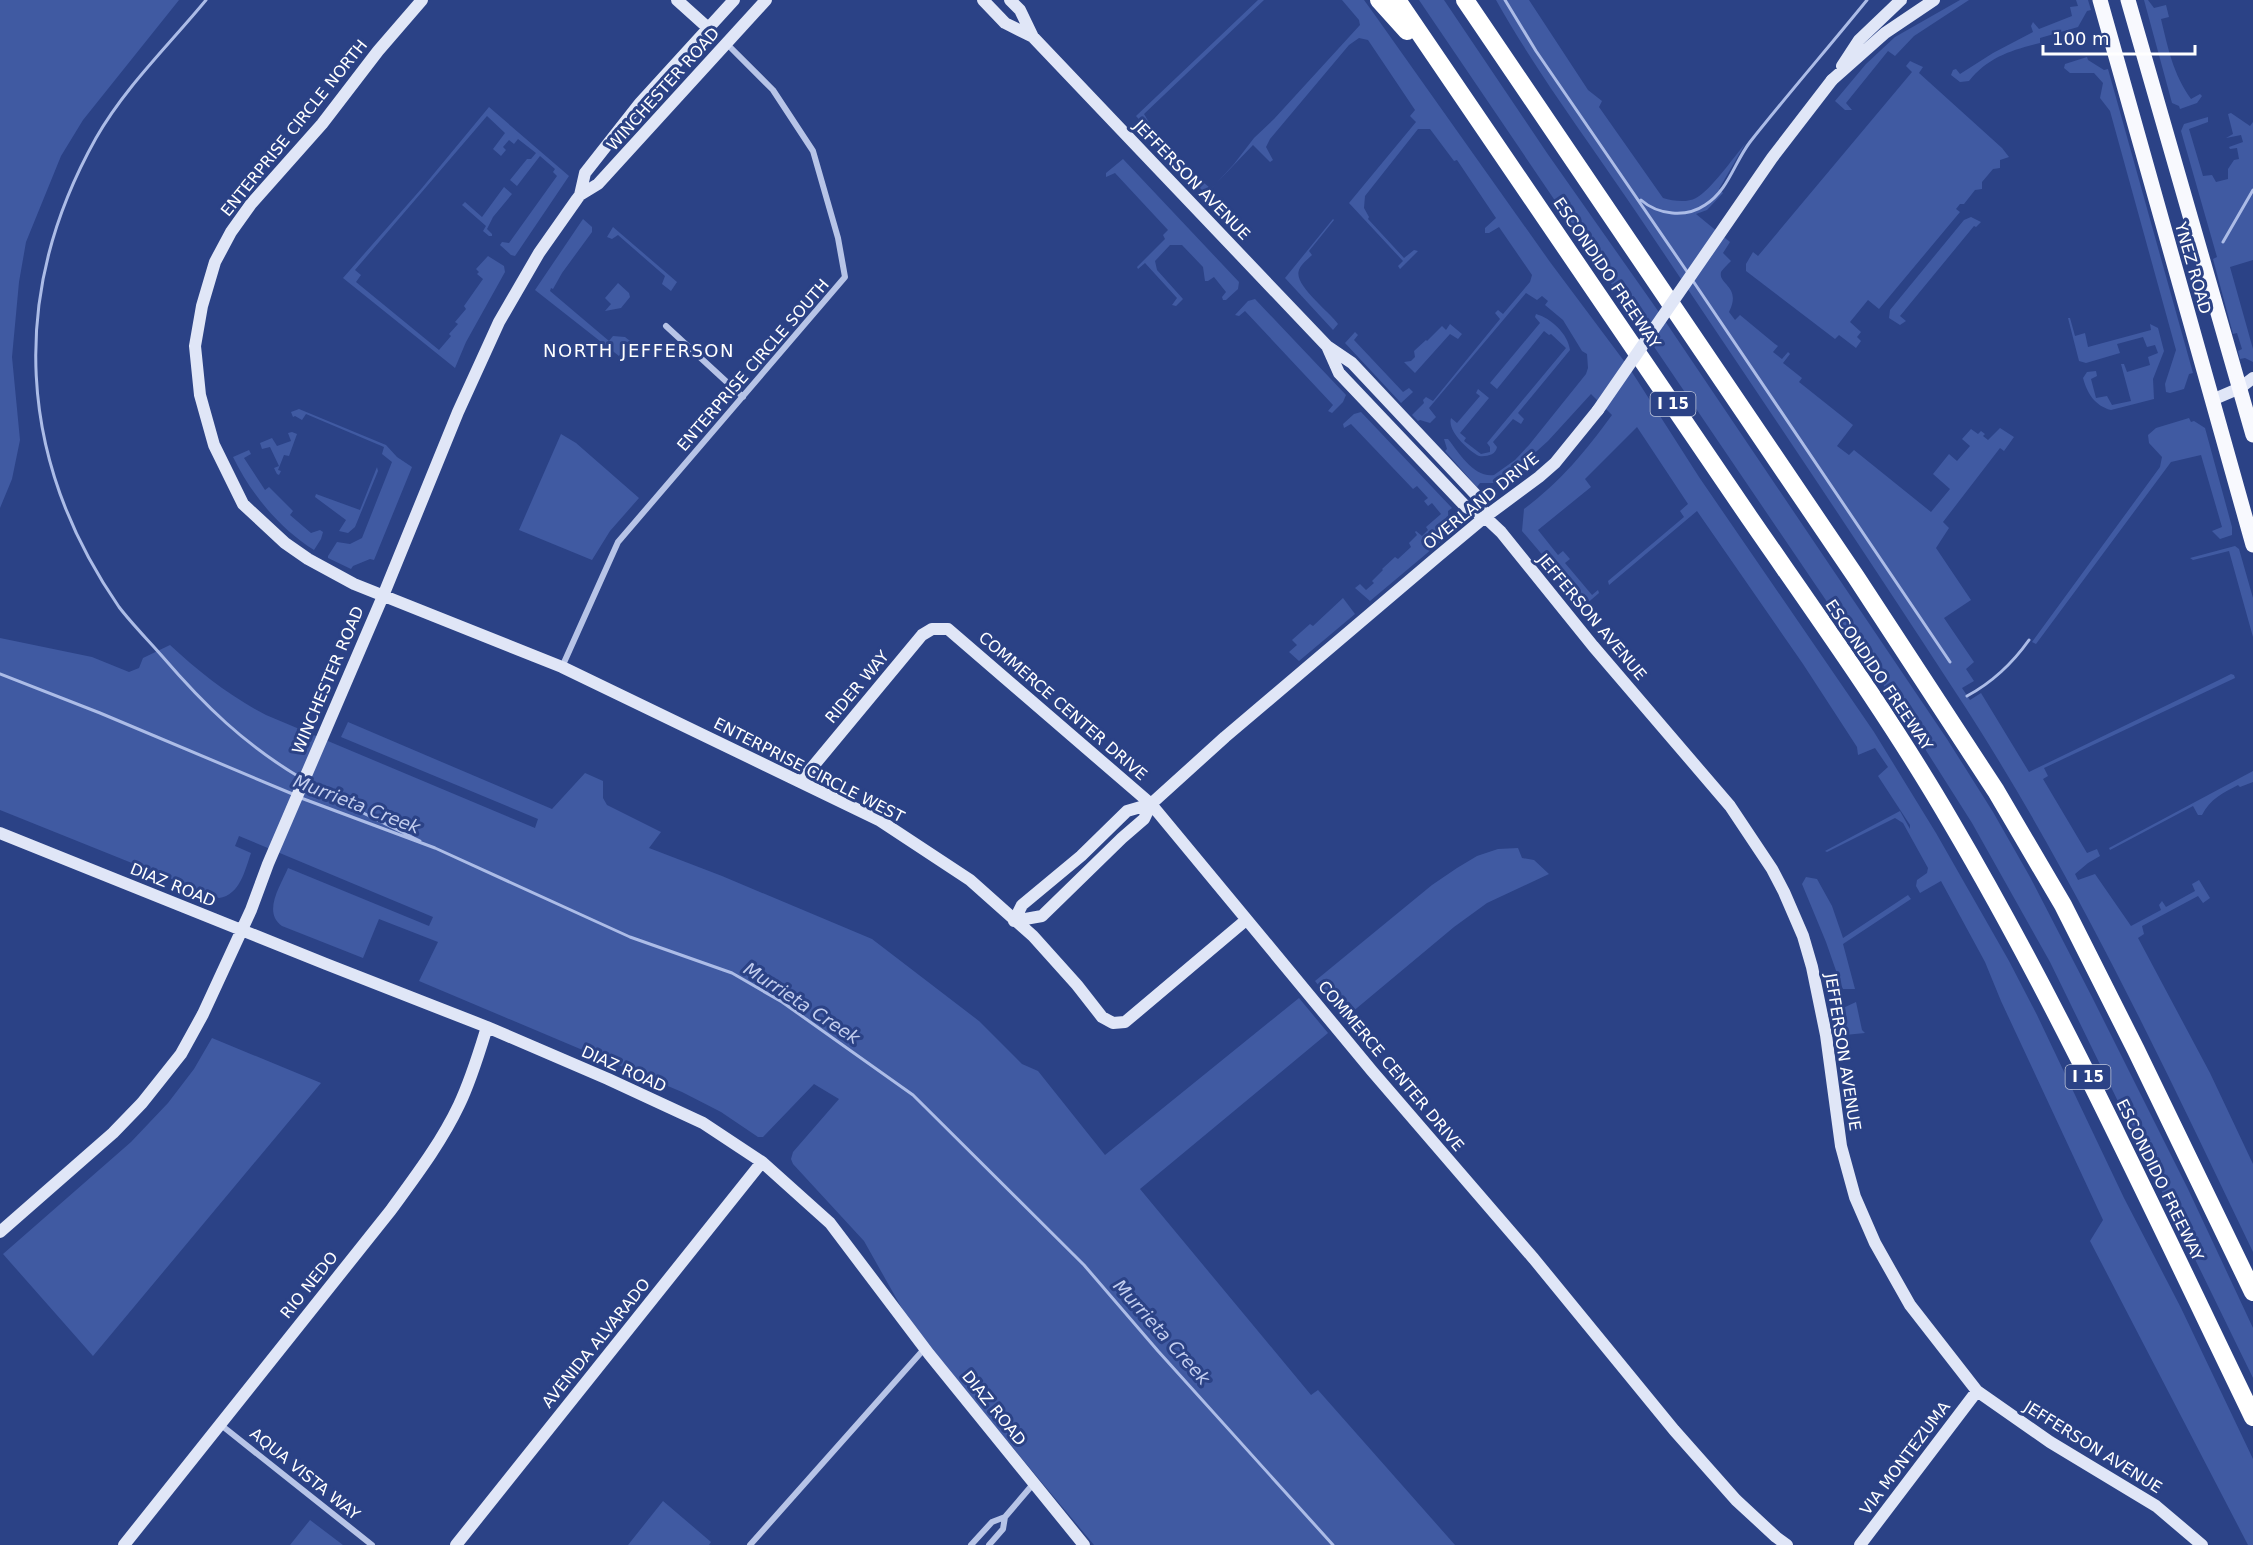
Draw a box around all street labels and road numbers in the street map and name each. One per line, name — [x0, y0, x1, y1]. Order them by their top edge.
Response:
street label: WINCHESTER ROAD — [603, 24, 723, 154]
street label: ENTERPRISE CIRCLE NORTH — [217, 36, 371, 220]
street label: JEFFERSON AVENUE — [1129, 115, 1254, 244]
street label: ESCONDIDO FREEWAY — [1549, 194, 1665, 352]
street label: YNEZ ROAD — [2171, 219, 2215, 316]
street label: ENTERPRISE CIRCLE SOUTH — [673, 275, 833, 455]
road number: I 15 — [1650, 392, 1696, 416]
street label: OVERLAND DRIVE — [1419, 449, 1543, 553]
street label: JEFFERSON AVENUE — [1533, 549, 1650, 684]
street label: ESCONDIDO FREEWAY — [1821, 596, 1937, 754]
street label: WINCHESTER ROAD — [288, 603, 368, 757]
street label: COMMERCE CENTER DRIVE — [975, 628, 1151, 784]
street label: RIDER WAY — [821, 647, 893, 727]
street label: ENTERPRISE CIRCLE WEST — [711, 714, 908, 827]
street label: DIAZ ROAD — [127, 859, 219, 911]
street label: JEFFERSON AVENUE — [1821, 971, 1865, 1132]
street label: COMMERCE CENTER DRIVE — [1314, 977, 1468, 1155]
street label: DIAZ ROAD — [579, 1042, 669, 1096]
road number: I 15 — [2066, 1065, 2110, 1089]
street label: ESCONDIDO FREEWAY — [2112, 1096, 2208, 1264]
street label: RIO NEDO — [276, 1248, 342, 1322]
street label: AVENIDA ALVARADO — [538, 1274, 654, 1412]
street label: DIAZ ROAD — [958, 1367, 1030, 1449]
street label: JEFFERSON AVENUE — [2020, 1396, 2165, 1497]
street label: VIA MONTEZUMA — [1856, 1397, 1954, 1519]
street label: AQUA VISTA WAY — [246, 1424, 364, 1524]

